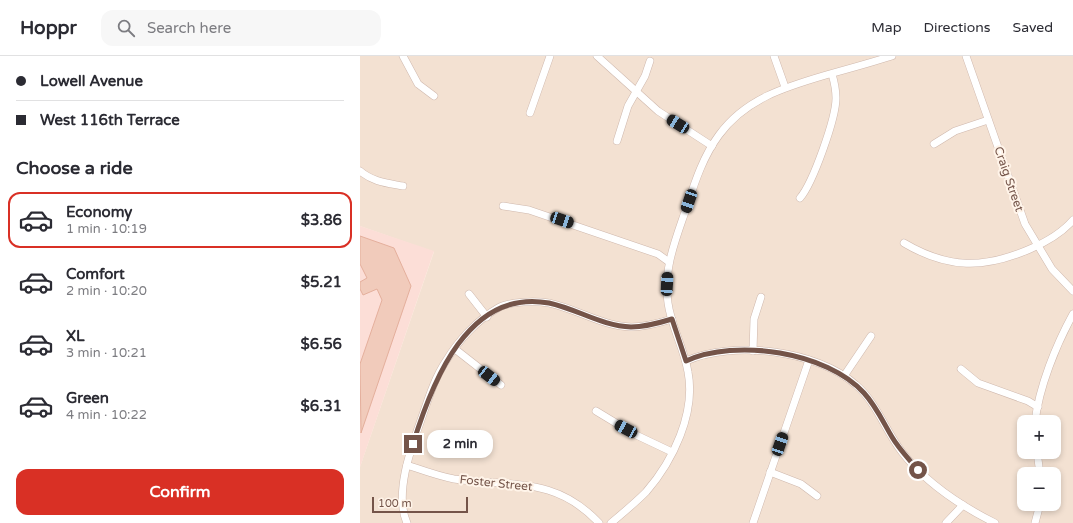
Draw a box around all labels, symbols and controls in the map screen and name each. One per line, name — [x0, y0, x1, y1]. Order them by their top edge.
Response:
search box — [101, 10, 381, 46]
text: Hoppr — [20, 17, 77, 39]
icon: search — [115, 17, 137, 39]
text: Search here — [147, 19, 231, 37]
text: Map — [871, 19, 902, 36]
text: Directions — [924, 19, 991, 36]
text: Saved — [1013, 19, 1053, 36]
text: Lowell Avenue — [40, 72, 143, 90]
text: West 116th Terrace — [40, 111, 180, 129]
car — [665, 113, 691, 135]
street label: Craig Street — [991, 145, 1027, 214]
text: Choose a ride — [16, 157, 133, 179]
car — [679, 188, 699, 214]
icon: car — [18, 202, 54, 238]
text: Economy — [66, 203, 132, 221]
car — [549, 210, 575, 230]
text: $3.86 — [301, 211, 342, 229]
text: 1 min · 10:19 — [66, 221, 147, 237]
icon: car — [18, 264, 54, 300]
text: Comfort — [66, 265, 125, 283]
car — [660, 272, 674, 296]
text: $5.21 — [301, 273, 342, 291]
text: 2 min · 10:20 — [66, 283, 147, 299]
icon: car — [18, 326, 54, 362]
text: XL — [66, 327, 85, 345]
text: $6.56 — [301, 335, 342, 353]
text: 3 min · 10:21 — [66, 345, 147, 361]
car — [476, 364, 502, 388]
icon: car — [18, 388, 54, 424]
text: Green — [66, 389, 109, 407]
text: $6.31 — [301, 397, 342, 415]
text: 4 min · 10:22 — [66, 407, 147, 423]
map controls — [1017, 415, 1061, 511]
button: + — [1017, 415, 1061, 459]
car — [613, 418, 639, 440]
callout: 2 min — [427, 430, 493, 458]
car — [770, 431, 790, 457]
route end — [404, 435, 422, 453]
text: 2 min — [443, 436, 477, 452]
route start — [909, 461, 927, 479]
button: − — [1017, 467, 1061, 511]
button: Confirm — [16, 469, 344, 515]
street label: Foster Street — [459, 472, 534, 494]
scale bar — [372, 495, 468, 514]
text: 100 m — [378, 497, 412, 510]

